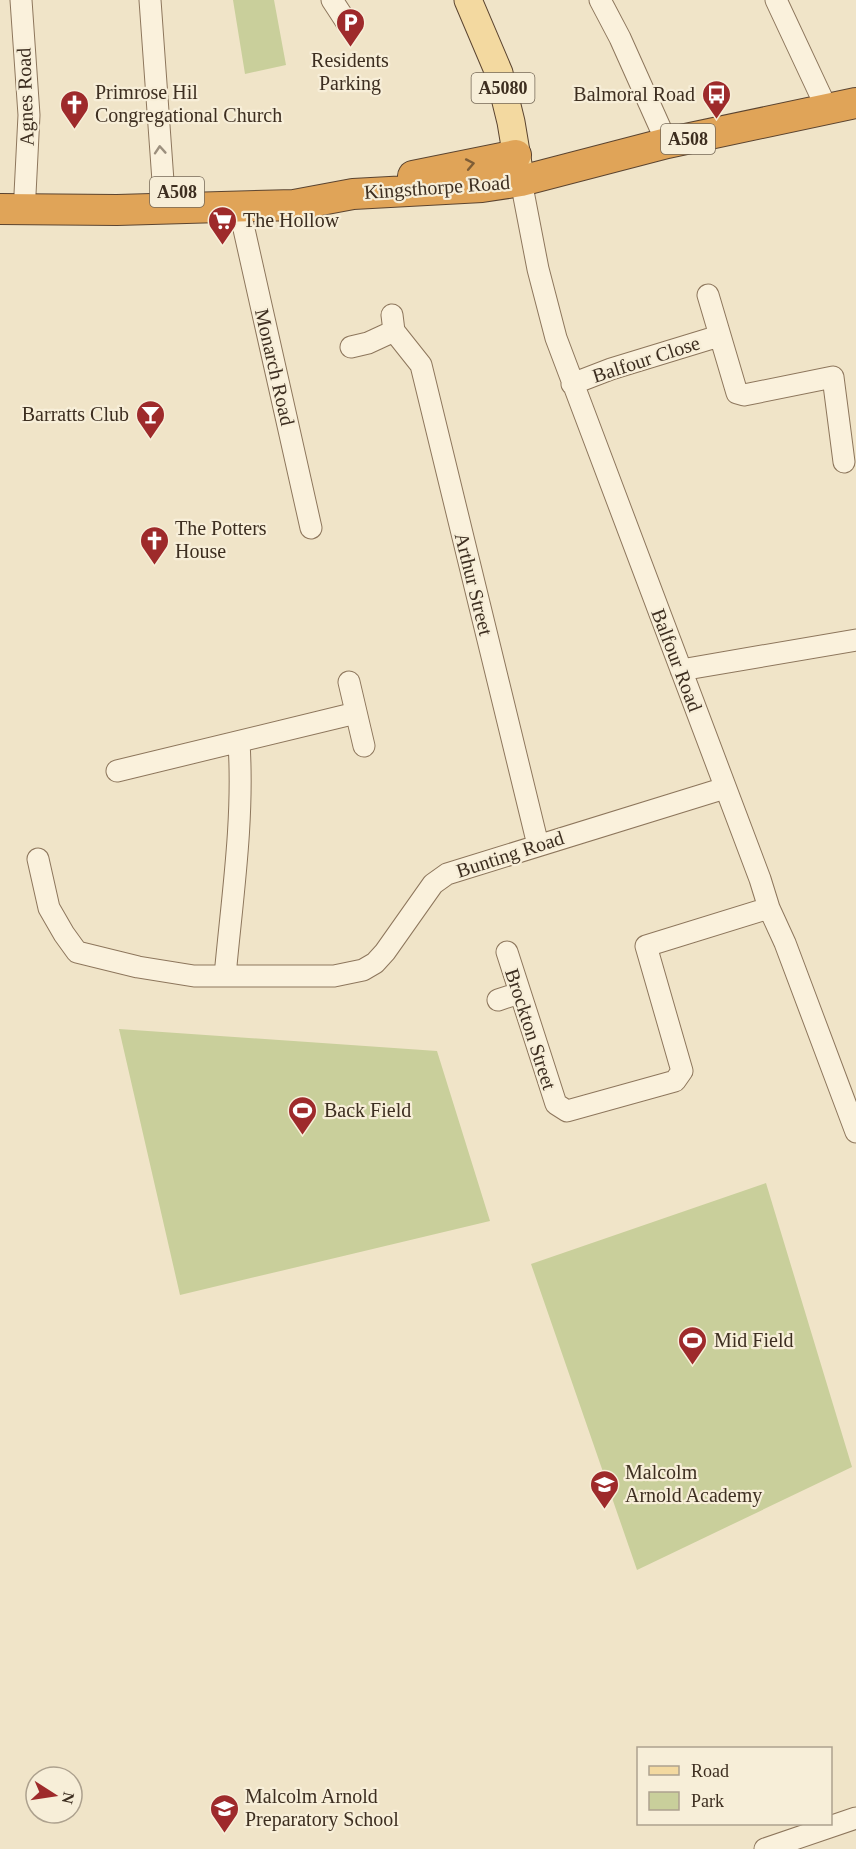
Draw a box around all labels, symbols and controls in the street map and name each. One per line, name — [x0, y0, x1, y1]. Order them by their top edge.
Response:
parking icon: Residents Parking — [334, 6, 366, 48]
street label: Agnes Road — [12, 47, 39, 147]
place label: Residents Parking — [311, 49, 389, 95]
road number: A5080 — [472, 73, 534, 103]
bus stop icon: Balmoral Road — [700, 78, 732, 120]
place label: Primrose Hil Congregational Church — [95, 81, 282, 127]
place label: Balmoral Road — [573, 83, 695, 105]
church icon: Primrose Hil Congregational Church — [58, 88, 90, 130]
road number: A508 — [661, 124, 715, 154]
one-way arrow — [154, 146, 167, 155]
one-way arrow — [465, 158, 475, 171]
street label: Kingsthorpe Road — [363, 171, 511, 204]
road number: A508 — [150, 177, 204, 207]
supermarket icon: The Hollow — [206, 204, 238, 246]
place label: The Hollow — [243, 209, 340, 231]
street label: Monarch Road — [251, 306, 299, 428]
street label: Balfour Close — [590, 331, 703, 387]
bar icon: Barratts Club — [134, 398, 166, 440]
place label: Barratts Club — [22, 403, 129, 425]
place label: The Potters House — [175, 517, 267, 562]
church icon: The Potters House — [138, 524, 170, 566]
street label: Arthur Street — [451, 530, 497, 638]
street label: Balfour Road — [647, 605, 707, 715]
street label: Bunting Road — [453, 826, 567, 883]
street label: Brockton Street — [501, 966, 561, 1093]
sports icon: Back Field — [287, 1094, 319, 1136]
place label: Back Field — [324, 1099, 411, 1121]
sports icon: Mid Field — [677, 1324, 709, 1366]
place label: Mid Field — [714, 1329, 793, 1351]
place label: Malcolm Arnold Academy — [625, 1461, 762, 1507]
school or university icon: Malcolm Arnold Academy — [588, 1468, 620, 1510]
legend — [637, 1747, 832, 1825]
text: Road — [691, 1761, 729, 1781]
north arrow — [24, 1765, 84, 1825]
place label: Malcolm Arnold Preparatory School — [245, 1785, 399, 1831]
text: N — [59, 1791, 78, 1806]
text: Park — [691, 1791, 724, 1811]
school or university icon: Malcolm Arnold Preparatory School — [208, 1792, 240, 1834]

